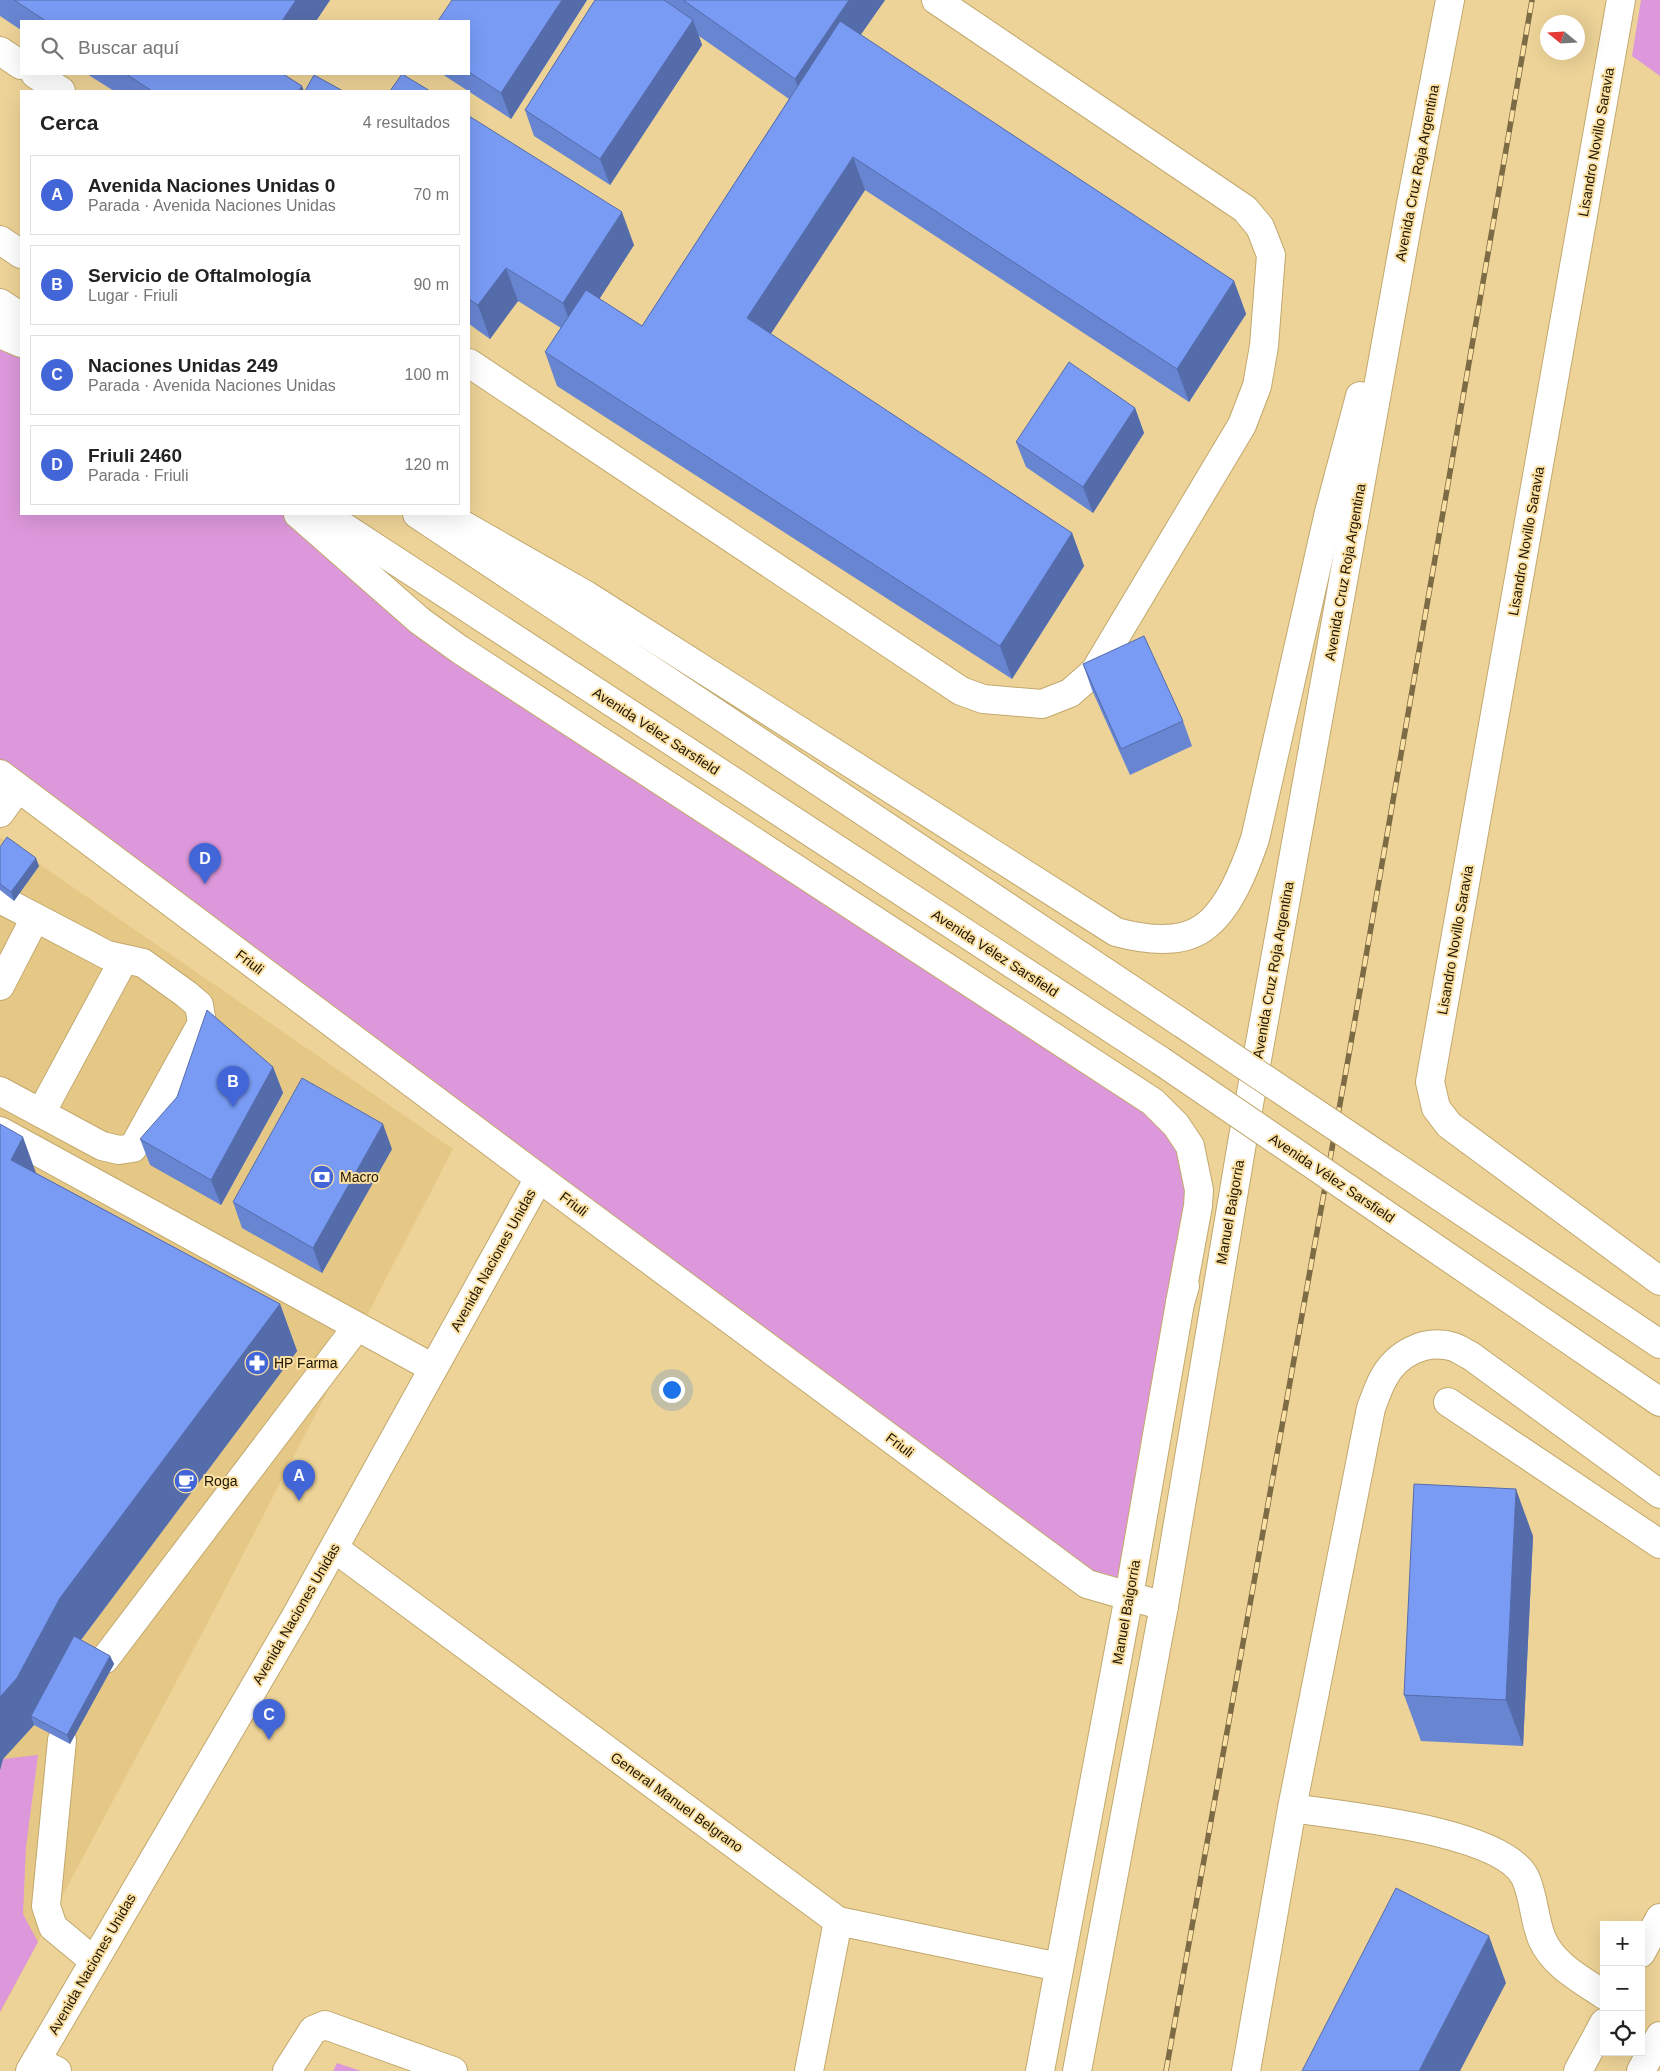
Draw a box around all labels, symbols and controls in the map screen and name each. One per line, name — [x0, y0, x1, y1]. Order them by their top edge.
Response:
north arrow — [1540, 15, 1585, 60]
search box — [20, 20, 470, 75]
icon: search — [38, 34, 66, 62]
text: Buscar aquí — [78, 37, 179, 58]
street label: Lisandro Novillo Saravia — [1575, 66, 1617, 218]
street label: Avenida Cruz Roja Argentina — [1392, 83, 1442, 263]
text: Cerca — [40, 111, 98, 134]
text: 4 resultados — [363, 114, 450, 131]
text: Avenida Naciones Unidas 0 — [88, 175, 335, 196]
text: A — [51, 186, 63, 203]
text: 70 m — [413, 186, 449, 203]
text: Parada · Avenida Naciones Unidas — [88, 197, 336, 214]
text: Servicio de Oftalmología — [88, 265, 311, 286]
text: B — [51, 276, 63, 293]
text: 90 m — [413, 276, 449, 293]
text: Lugar · Friuli — [88, 287, 178, 304]
text: Naciones Unidas 249 — [88, 355, 278, 376]
text: C — [51, 366, 63, 383]
text: 100 m — [405, 366, 449, 383]
text: Parada · Avenida Naciones Unidas — [88, 377, 336, 394]
text: Friuli 2460 — [88, 445, 182, 466]
text: D — [51, 456, 63, 473]
text: 120 m — [405, 456, 449, 473]
street label: Lisandro Novillo Saravia — [1505, 465, 1547, 617]
text: Parada · Friuli — [88, 467, 188, 484]
street label: Avenida Cruz Roja Argentina — [1322, 482, 1369, 662]
street label: Avenida Vélez Sarsfield — [590, 684, 722, 778]
pin: D — [189, 843, 221, 884]
street label: Lisandro Novillo Saravia — [1434, 864, 1476, 1016]
street label: Avenida Cruz Roja Argentina — [1250, 880, 1297, 1060]
street label: Avenida Vélez Sarsfield — [929, 906, 1061, 1000]
street label: Friuli — [233, 946, 267, 978]
pin: B — [217, 1066, 249, 1107]
street label: Avenida Vélez Sarsfield — [1266, 1130, 1398, 1226]
street label: Manuel Baigorria — [1213, 1158, 1247, 1266]
bank icon: Macro — [309, 1164, 335, 1190]
place label: Macro — [340, 1169, 379, 1185]
street label: Avenida Naciones Unidas — [447, 1186, 539, 1334]
street label: Friuli — [557, 1188, 591, 1220]
pharmacy icon: HP Farma — [244, 1350, 270, 1376]
place label: HP Farma — [274, 1355, 338, 1371]
your location — [659, 1377, 685, 1403]
street label: Friuli — [883, 1429, 917, 1461]
pin: A — [283, 1460, 315, 1501]
cafe icon: Roga — [173, 1468, 199, 1494]
place label: Roga — [204, 1473, 238, 1489]
street label: Avenida Naciones Unidas — [249, 1541, 343, 1687]
street label: Manuel Baigorria — [1109, 1558, 1143, 1666]
pin: C — [253, 1699, 285, 1740]
street label: General Manuel Belgrano — [608, 1749, 746, 1855]
street label: Avenida Naciones Unidas — [45, 1891, 139, 2037]
map controls — [1600, 1921, 1645, 2056]
button: + — [1600, 1921, 1645, 1966]
button: − — [1600, 1966, 1645, 2011]
button: locate — [1600, 2011, 1645, 2056]

